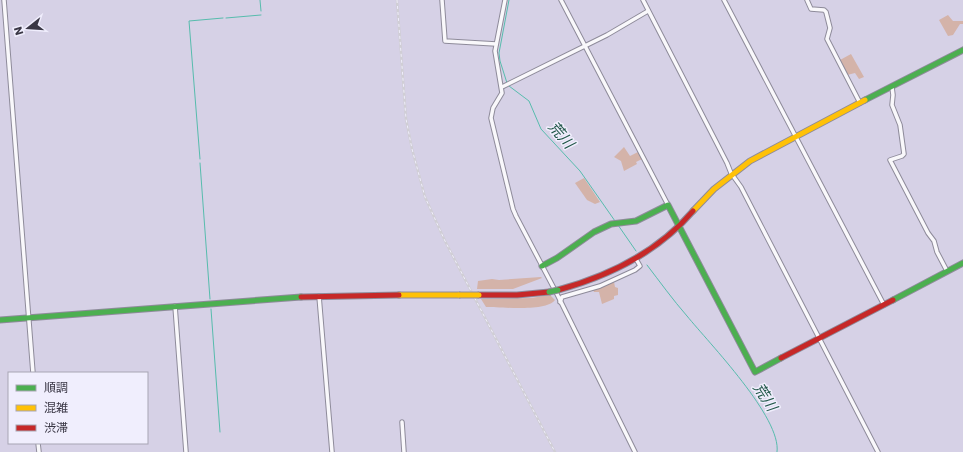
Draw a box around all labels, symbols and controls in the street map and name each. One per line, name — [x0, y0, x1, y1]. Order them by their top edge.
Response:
north arrow — [8, 8, 48, 48]
text: N — [10, 25, 27, 37]
water label: 荒川 — [544, 116, 580, 154]
legend — [8, 372, 148, 444]
water label: 荒川 — [748, 378, 783, 417]
text: 順調 — [44, 379, 68, 396]
text: 混雑 — [44, 399, 68, 416]
text: 渋滞 — [44, 419, 68, 436]

